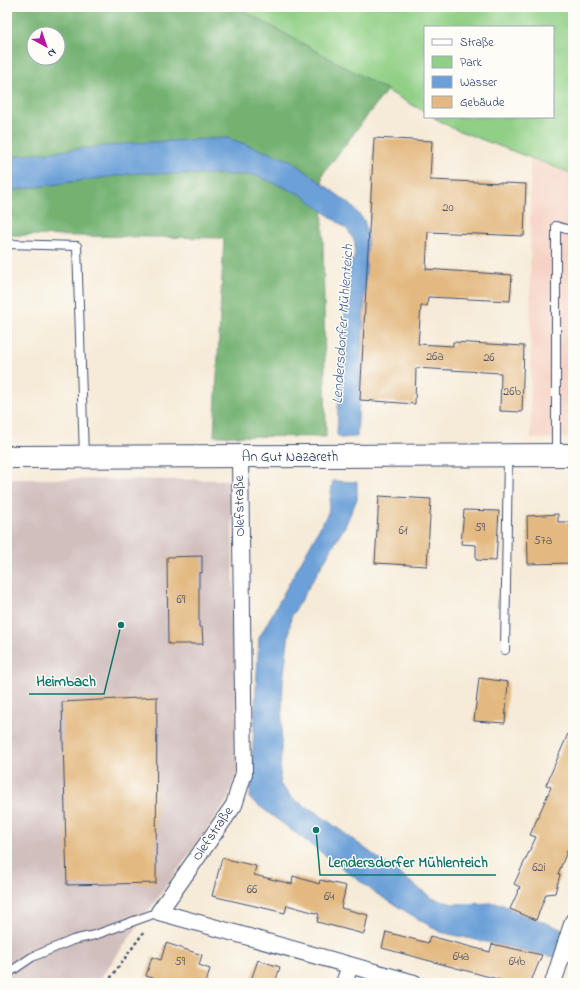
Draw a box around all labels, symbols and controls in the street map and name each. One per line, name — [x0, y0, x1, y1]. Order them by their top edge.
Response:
north arrow — [26, 26, 66, 66]
legend — [424, 26, 554, 118]
text: Straße — [460, 34, 494, 52]
text: N — [44, 44, 60, 61]
text: Park — [460, 54, 482, 72]
text: Wasser — [460, 74, 497, 92]
text: Gebäude — [460, 94, 505, 112]
house number: 20 — [442, 199, 454, 217]
water label: Lendersdorfer Mühlenteich — [326, 243, 360, 404]
house number: 26a — [426, 348, 444, 366]
house number: 26 — [483, 349, 495, 367]
house number: 26b — [503, 383, 521, 401]
street label: An Gut Nazareth — [242, 447, 338, 468]
street label: Olefstraße — [229, 474, 251, 537]
house number: 59 — [475, 519, 486, 537]
house number: 61 — [398, 522, 408, 540]
house number: 57a — [534, 532, 552, 550]
house number: 69 — [177, 591, 186, 609]
callout: Heimbach — [29, 667, 104, 694]
text: Heimbach — [36, 671, 96, 693]
street label: Olefstraße — [187, 802, 239, 865]
callout: Lendersdorfer Mühlenteich — [320, 848, 496, 875]
text: Lendersdorfer Mühlenteich — [328, 852, 488, 874]
house number: 62i — [532, 859, 546, 877]
house number: 66 — [247, 881, 258, 899]
house number: 64 — [324, 888, 334, 906]
house number: 64a — [453, 948, 469, 966]
house number: 59 — [175, 953, 186, 971]
house number: 64b — [509, 953, 526, 971]

